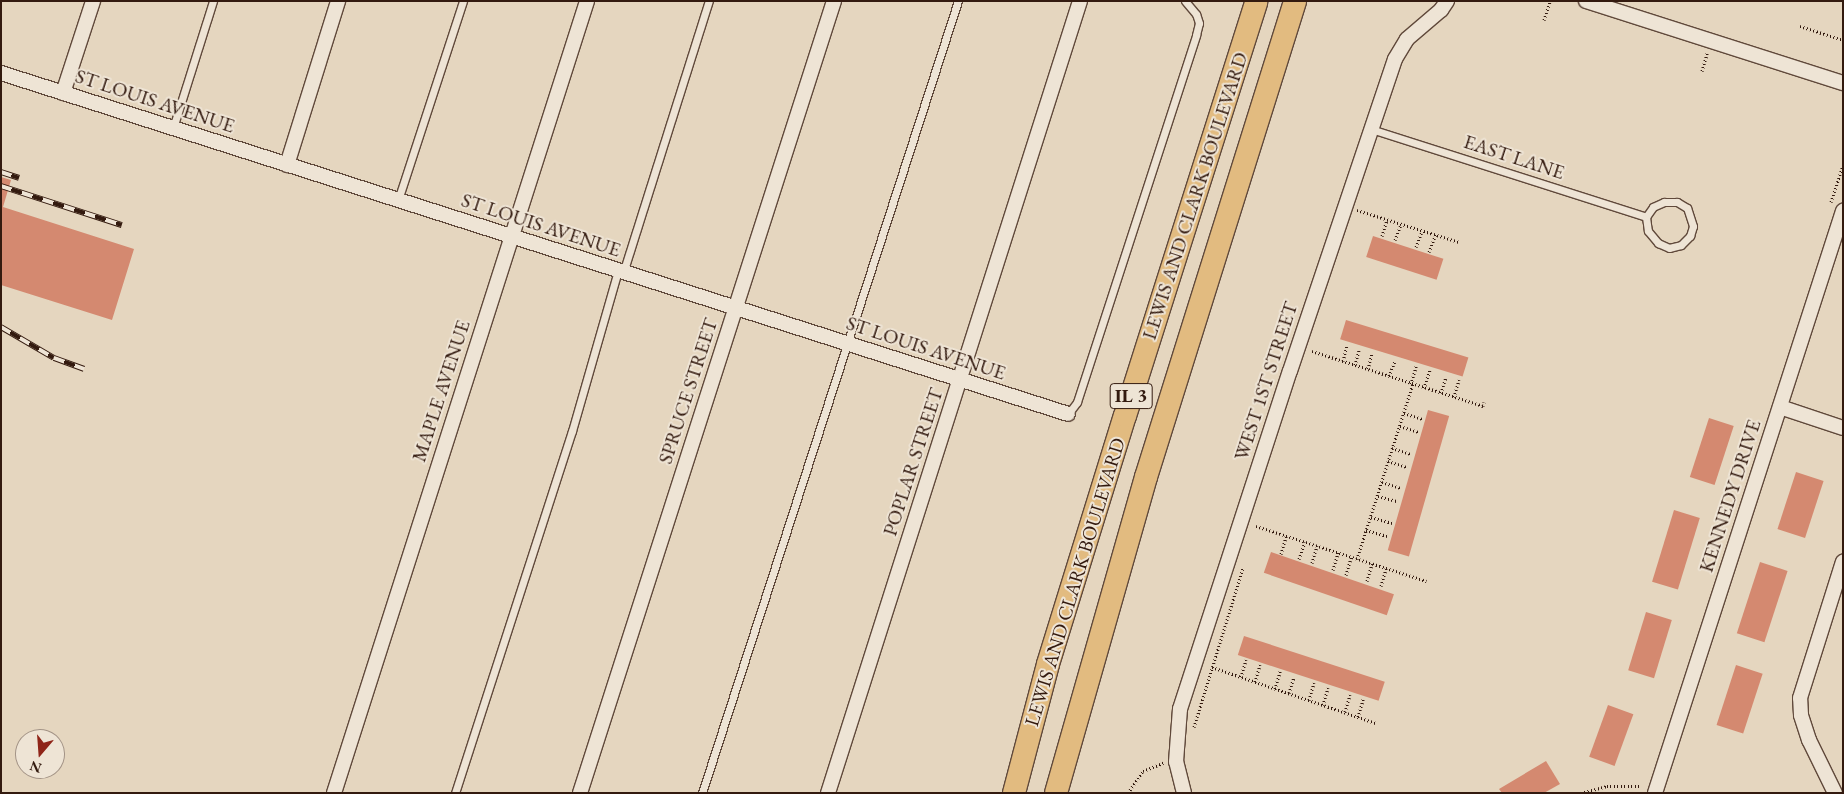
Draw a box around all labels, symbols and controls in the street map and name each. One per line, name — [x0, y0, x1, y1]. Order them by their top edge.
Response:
street label: LEWIS AND CLARK BOULEVARD — [1137, 49, 1253, 343]
street label: ST LOUIS AVENUE — [72, 64, 238, 138]
street label: EAST LANE — [1461, 129, 1567, 185]
street label: ST LOUIS AVENUE — [458, 188, 624, 262]
street label: WEST 1ST STREET — [1229, 299, 1303, 463]
street label: ST LOUIS AVENUE — [843, 311, 1009, 385]
street label: SPRUCE STREET — [653, 315, 723, 467]
street label: MAPLE AVENUE — [407, 317, 475, 465]
road number: IL 3 — [1108, 380, 1154, 412]
street label: POPLAR STREET — [878, 385, 948, 539]
street label: KENNEDY DRIVE — [1694, 417, 1766, 575]
street label: LEWIS AND CLARK BOULEVARD — [1020, 435, 1130, 729]
north arrow — [15, 729, 65, 779]
text: N — [28, 757, 44, 778]

